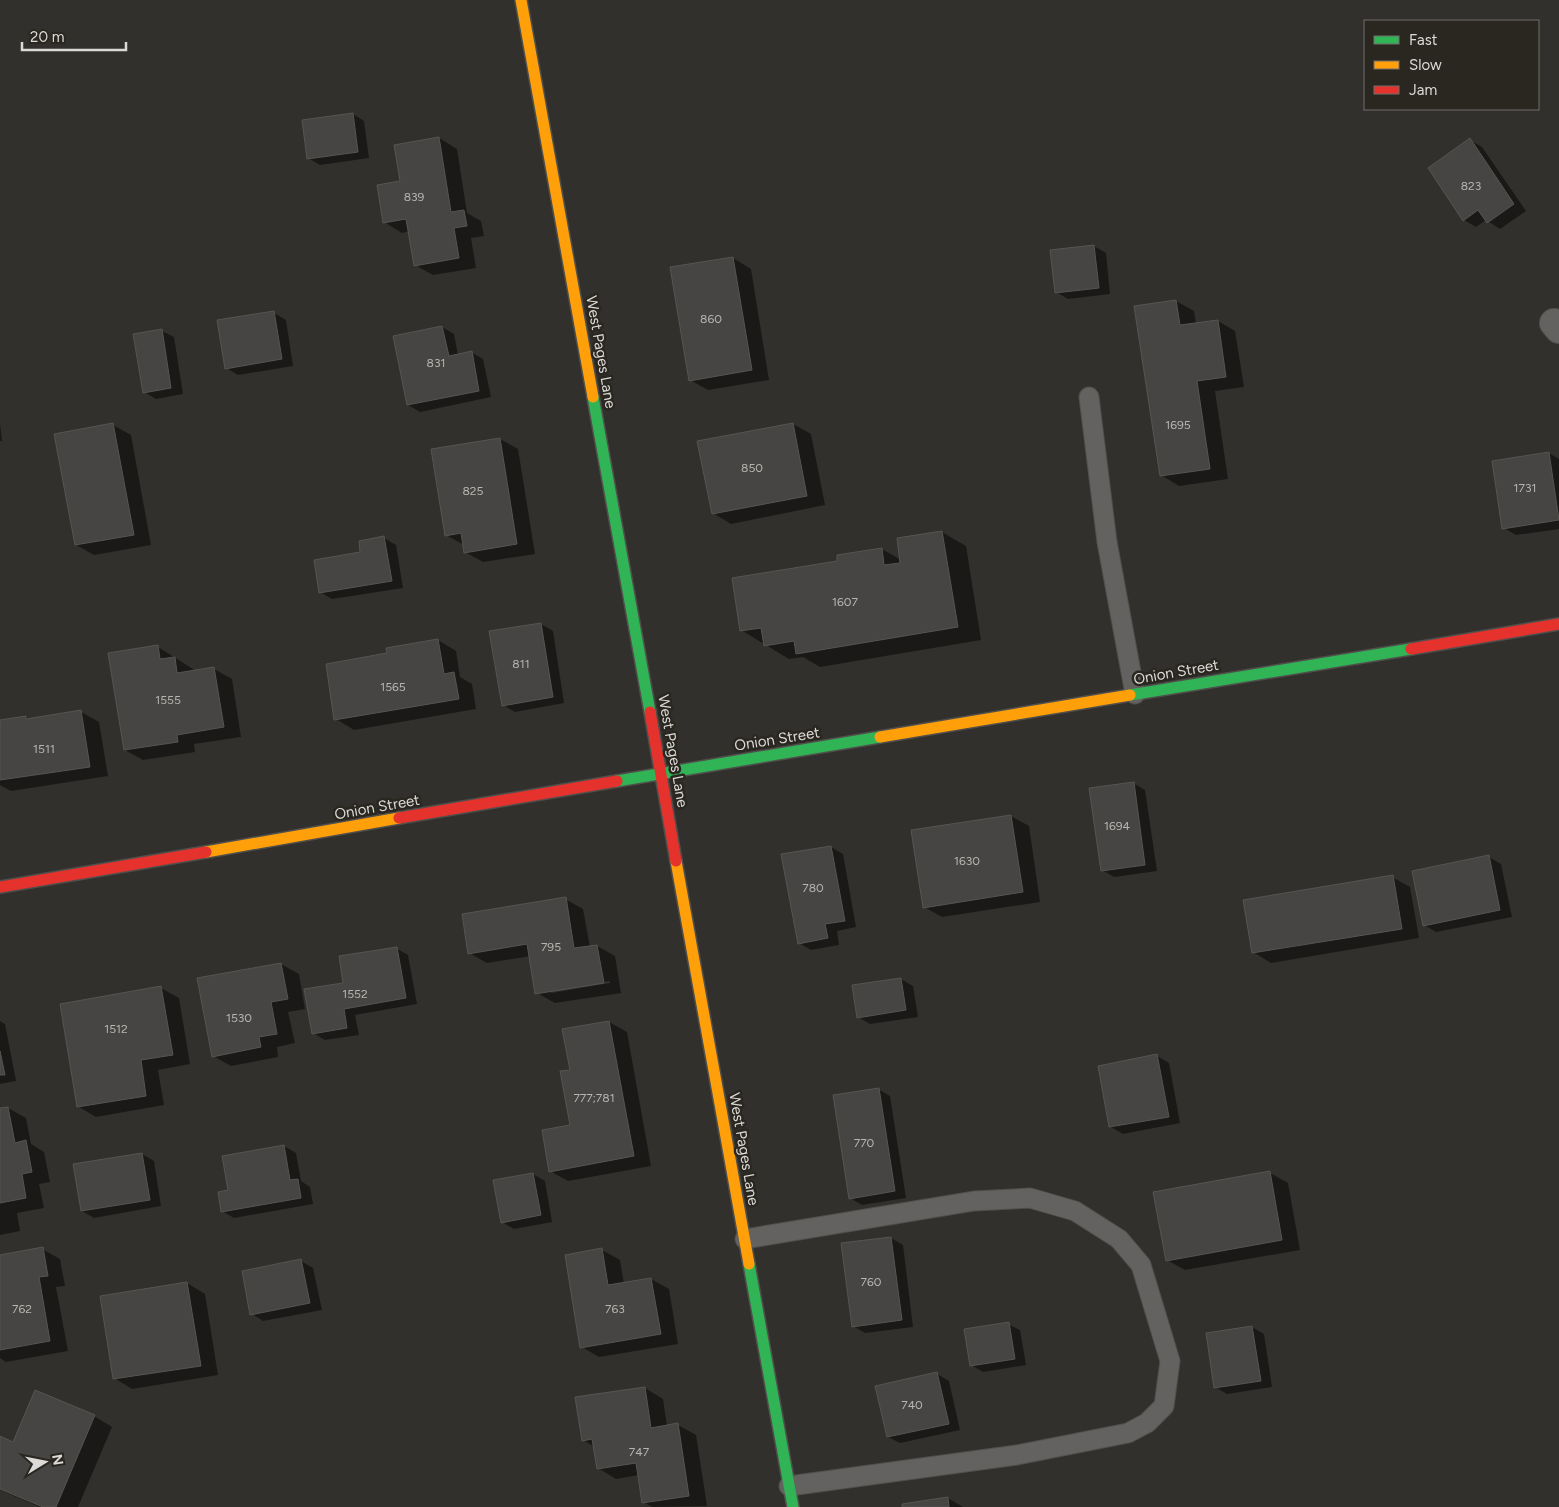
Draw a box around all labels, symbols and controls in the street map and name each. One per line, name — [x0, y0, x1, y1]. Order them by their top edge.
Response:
scale bar — [22, 20, 126, 52]
legend — [1364, 20, 1539, 110]
text: 20 m — [30, 28, 64, 46]
text: Fast — [1409, 31, 1438, 49]
text: Slow — [1409, 56, 1442, 74]
text: Jam — [1409, 81, 1437, 99]
house number: 823 — [1461, 179, 1481, 193]
house number: 839 — [404, 190, 425, 204]
street label: West Pages Lane — [582, 294, 620, 410]
house number: 860 — [700, 312, 722, 326]
house number: 831 — [427, 356, 445, 370]
house number: 1695 — [1165, 418, 1191, 432]
house number: 850 — [741, 461, 763, 475]
house number: 1731 — [1514, 481, 1536, 495]
house number: 825 — [463, 484, 484, 498]
house number: 1607 — [832, 595, 858, 609]
street label: Onion Street — [1132, 656, 1220, 688]
house number: 811 — [512, 657, 530, 671]
house number: 1565 — [380, 680, 406, 694]
house number: 1555 — [155, 693, 181, 707]
street label: West Pages Lane — [654, 693, 692, 809]
street label: Onion Street — [733, 723, 821, 755]
house number: 1511 — [33, 742, 55, 756]
street label: Onion Street — [333, 791, 421, 823]
house number: 1694 — [1104, 819, 1131, 833]
house number: 1630 — [954, 854, 980, 868]
house number: 780 — [802, 881, 824, 895]
house number: 795 — [541, 940, 561, 954]
house number: 1552 — [342, 987, 368, 1001]
house number: 1530 — [226, 1011, 252, 1025]
house number: 1512 — [104, 1022, 128, 1036]
house number: 777;781 — [573, 1091, 615, 1105]
street label: West Pages Lane — [725, 1091, 763, 1207]
house number: 770 — [854, 1136, 875, 1150]
house number: 760 — [861, 1275, 882, 1289]
house number: 762 — [12, 1302, 32, 1316]
house number: 763 — [605, 1302, 625, 1316]
house number: 740 — [901, 1398, 923, 1412]
north arrow — [20, 1437, 70, 1487]
house number: 747 — [629, 1445, 650, 1459]
text: N — [48, 1453, 67, 1467]

